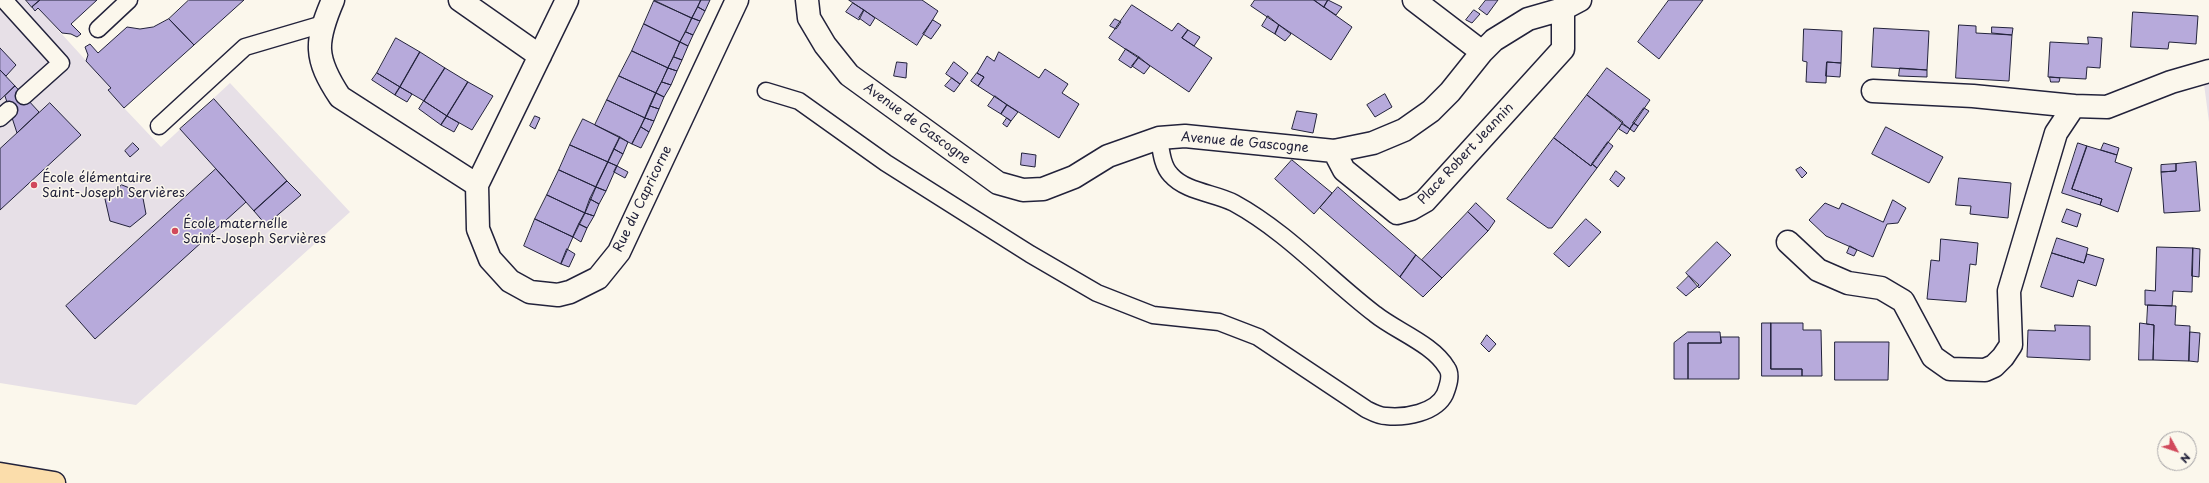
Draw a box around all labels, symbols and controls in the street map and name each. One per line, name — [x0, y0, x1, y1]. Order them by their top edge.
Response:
street label: Avenue de Gascogne — [861, 80, 973, 168]
street label: Place Robert Jeannin — [1415, 100, 1517, 208]
street label: Avenue de Gascogne — [1181, 130, 1309, 156]
street label: Rue du Capricorne — [610, 143, 676, 255]
place label: École élémentaire Saint-Joseph Servières — [42, 170, 185, 201]
marker: École élémentaire Saint-Joseph Servières — [29, 180, 39, 190]
place label: École maternelle Saint-Joseph Servières — [183, 216, 326, 247]
marker: École maternelle Saint-Joseph Servières — [170, 226, 180, 236]
north arrow — [2157, 431, 2197, 471]
text: N — [2176, 450, 2195, 467]

